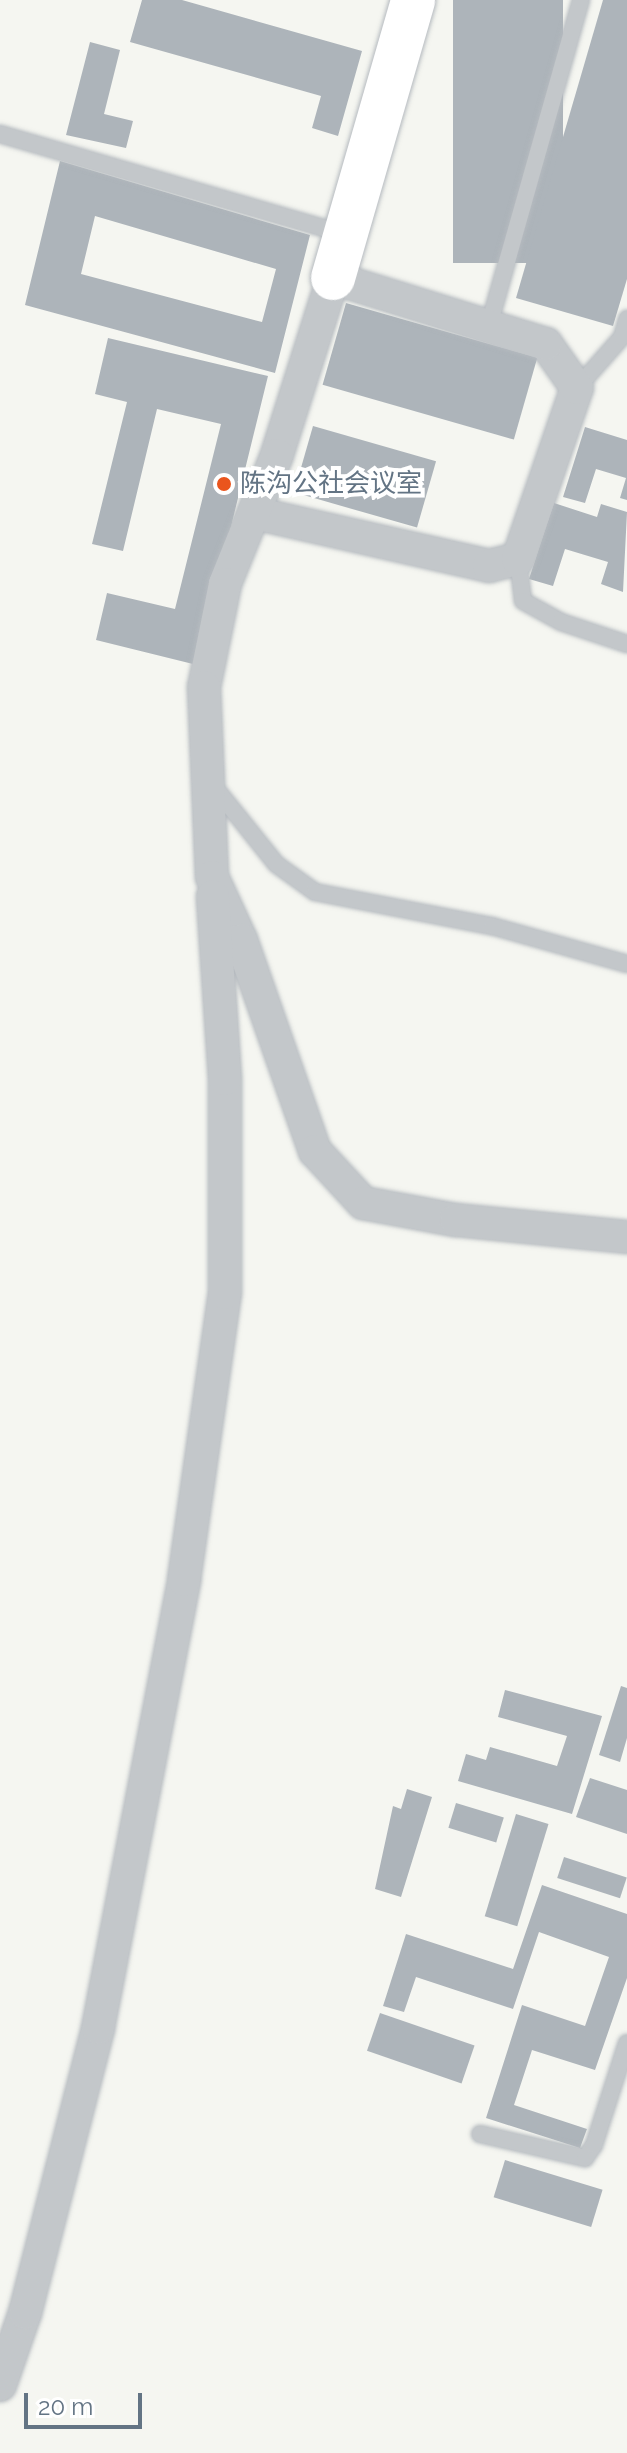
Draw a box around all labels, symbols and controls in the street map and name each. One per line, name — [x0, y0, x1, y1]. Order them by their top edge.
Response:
place label: 陈沟公社会议室 — [240, 468, 422, 500]
marker: 陈沟公社会议室 — [215, 475, 233, 493]
scale bar — [28, 2377, 146, 2427]
text: 20 m — [38, 2392, 93, 2421]

